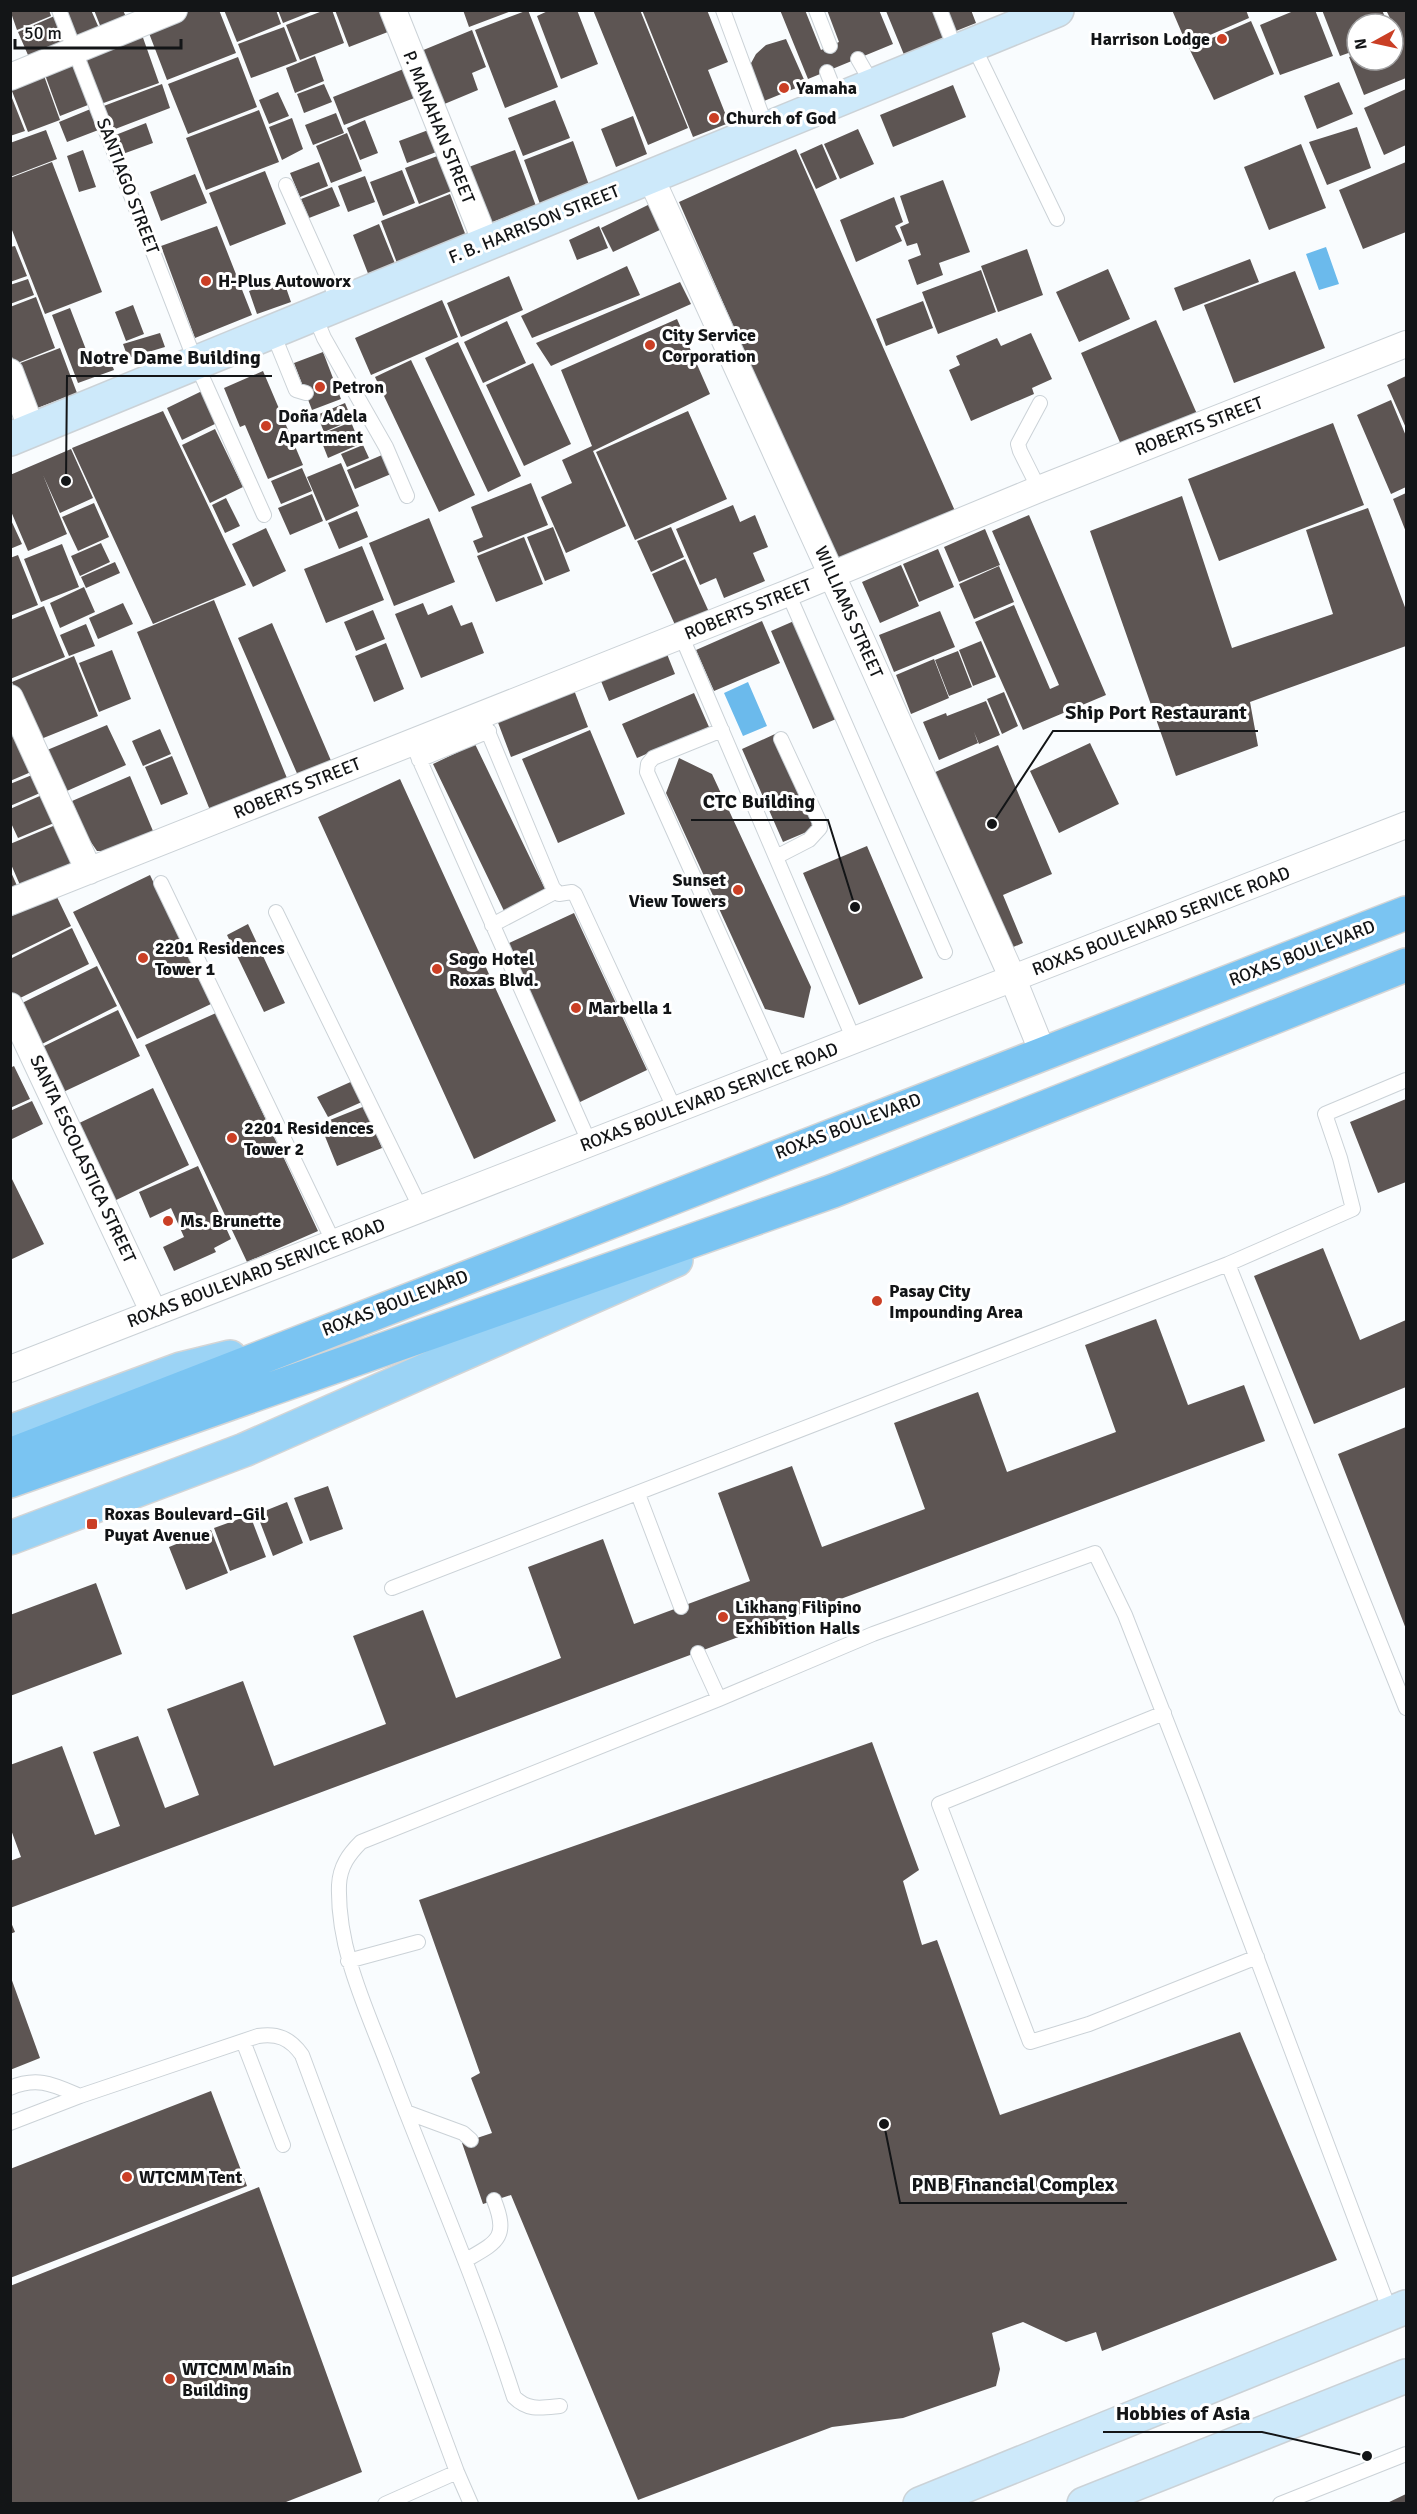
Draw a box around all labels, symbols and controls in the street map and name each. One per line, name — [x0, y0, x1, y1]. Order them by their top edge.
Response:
scale bar — [15, 12, 182, 50]
north arrow — [1345, 12, 1405, 72]
text: 50 m — [24, 22, 62, 44]
place label: Harrison Lodge — [1090, 28, 1210, 50]
marker: Harrison Lodge — [1215, 32, 1229, 46]
text: N — [1350, 37, 1372, 51]
street label: P. MANAHAN STREET — [398, 47, 480, 207]
place label: Yamaha — [795, 77, 857, 99]
marker: Yamaha — [777, 81, 791, 95]
place label: Church of God — [726, 107, 837, 129]
marker: Church of God — [707, 111, 721, 125]
street label: SANTIAGO STREET — [92, 115, 164, 257]
street label: F. B. HARRISON STREET — [445, 180, 623, 268]
place label: H-Plus Autoworx — [218, 270, 351, 292]
marker: H-Plus Autoworx — [199, 274, 213, 288]
place label: City Service Corporation — [662, 324, 756, 367]
callout: Notre Dame Building — [67, 338, 272, 376]
marker: City Service Corporation — [643, 338, 657, 352]
text: Notre Dame Building — [79, 345, 261, 370]
place label: Petron — [332, 376, 384, 398]
marker: Petron — [313, 380, 327, 394]
street label: ROBERTS STREET — [1132, 391, 1266, 461]
place label: Doña Adela Apartment — [278, 405, 367, 448]
marker: Doña Adela Apartment — [259, 419, 273, 433]
street label: WILLIAMS STREET — [810, 543, 888, 682]
street label: ROBERTS STREET — [681, 573, 815, 645]
callout: Ship Port Restaurant — [1053, 693, 1258, 731]
text: Ship Port Restaurant — [1065, 700, 1247, 725]
street label: ROBERTS STREET — [230, 752, 364, 824]
callout: CTC Building — [691, 782, 828, 820]
text: CTC Building — [703, 789, 815, 814]
street label: ROXAS BOULEVARD SERVICE ROAD — [1029, 862, 1293, 980]
place label: Sunset View Towers — [629, 869, 726, 912]
marker: Sunset View Towers — [731, 883, 745, 897]
street label: ROXAS BOULEVARD — [1226, 915, 1378, 991]
place label: 2201 Residences Tower 1 — [155, 937, 285, 980]
place label: Sogo Hotel Roxas Blvd. — [449, 948, 539, 991]
marker: 2201 Residences Tower 1 — [136, 951, 150, 965]
marker: Sogo Hotel Roxas Blvd. — [430, 962, 444, 976]
place label: Marbella 1 — [588, 997, 672, 1019]
marker: Marbella 1 — [569, 1001, 583, 1015]
street label: ROXAS BOULEVARD SERVICE ROAD — [577, 1038, 841, 1156]
street label: SANTA ESCOLASTICA STREET — [25, 1052, 141, 1267]
street label: ROXAS BOULEVARD — [772, 1088, 924, 1164]
place label: 2201 Residences Tower 2 — [244, 1117, 374, 1160]
marker: 2201 Residences Tower 2 — [225, 1131, 239, 1145]
place label: Ms. Brunette — [180, 1210, 281, 1232]
street label: ROXAS BOULEVARD SERVICE ROAD — [124, 1214, 388, 1332]
marker: Ms. Brunette — [161, 1214, 175, 1228]
street label: ROXAS BOULEVARD — [319, 1265, 471, 1341]
place label: Pasay City Impounding Area — [889, 1280, 1023, 1323]
marker: Pasay City Impounding Area — [870, 1294, 884, 1308]
place label: Roxas Boulevard–Gil Puyat Avenue — [104, 1503, 266, 1546]
marker: Roxas Boulevard–Gil Puyat Avenue — [85, 1517, 99, 1531]
place label: Likhang Filipino Exhibition Halls — [735, 1596, 861, 1639]
marker: Likhang Filipino Exhibition Halls — [716, 1610, 730, 1624]
callout: PNB Financial Complex — [900, 2165, 1127, 2203]
place label: WTCMM Tent — [139, 2166, 242, 2188]
marker: WTCMM Tent — [120, 2170, 134, 2184]
text: PNB Financial Complex — [912, 2172, 1115, 2197]
place label: WTCMM Main Building — [182, 2358, 292, 2401]
marker: WTCMM Main Building — [163, 2372, 177, 2386]
callout: Hobbies of Asia — [1103, 2394, 1262, 2432]
text: Hobbies of Asia — [1116, 2401, 1250, 2426]

